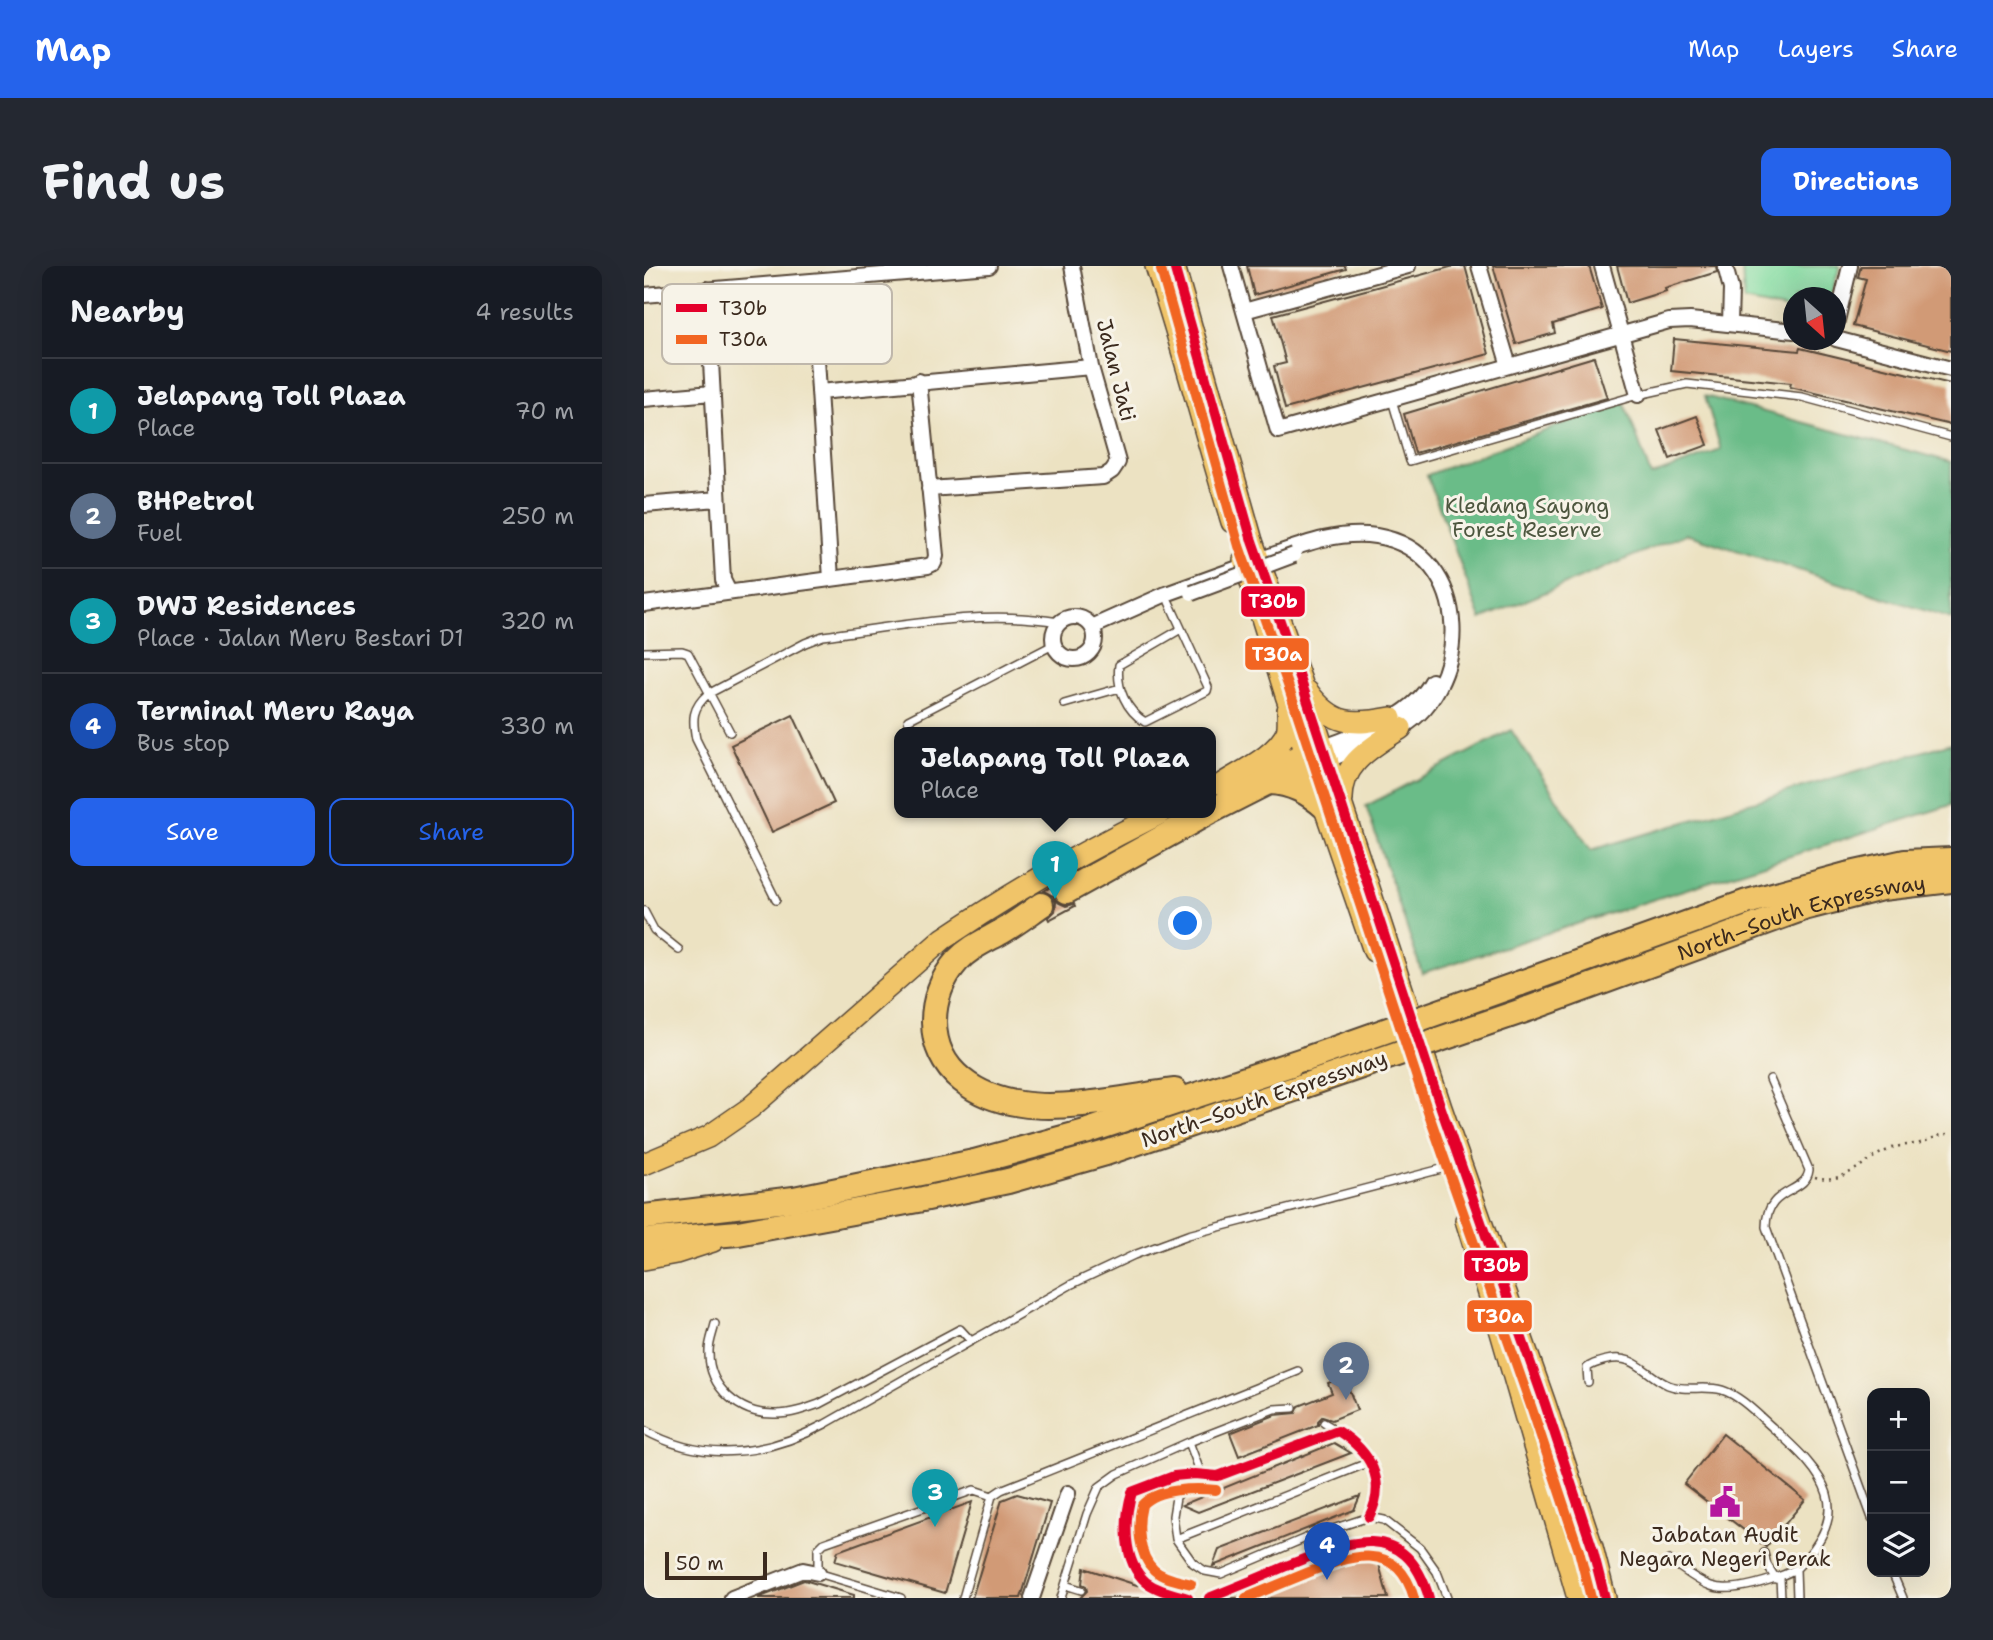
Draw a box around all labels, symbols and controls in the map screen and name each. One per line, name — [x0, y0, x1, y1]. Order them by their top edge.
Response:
text: Map — [35, 27, 111, 72]
text: Map — [1688, 33, 1739, 65]
text: Layers — [1777, 33, 1854, 65]
text: Share — [1892, 33, 1958, 65]
button: Directions — [1761, 148, 1951, 216]
text: Find us — [42, 149, 225, 215]
legend — [662, 284, 892, 364]
north arrow — [1783, 287, 1846, 350]
text: Nearby — [70, 291, 185, 332]
text: T30b — [719, 296, 767, 321]
text: 4 results — [475, 297, 574, 327]
street label: Jalan Jati — [1090, 316, 1142, 424]
text: T30a — [719, 327, 767, 352]
text: Jelapang Toll Plaza — [137, 378, 406, 413]
text: 1 — [88, 396, 98, 426]
text: 70 m — [515, 396, 574, 426]
text: Place — [137, 413, 196, 443]
text: BHPetrol — [137, 483, 254, 518]
park label: Kledang Sayong Forest Reserve — [1445, 492, 1609, 544]
text: 2 — [85, 501, 101, 531]
text: 250 m — [501, 501, 574, 531]
text: Fuel — [137, 518, 182, 548]
line badge: T30b — [1240, 585, 1306, 618]
text: DWJ Residences — [137, 588, 356, 623]
text: T30b — [1248, 589, 1298, 614]
text: 3 — [85, 606, 101, 636]
text: 320 m — [500, 606, 574, 636]
text: Place · Jalan Meru Bestari D1 — [137, 623, 464, 653]
line badge: T30a — [1244, 637, 1310, 671]
text: T30a — [1252, 642, 1302, 667]
text: Terminal Meru Raya — [137, 693, 414, 728]
text: 4 — [85, 711, 101, 741]
text: 330 m — [500, 711, 574, 741]
popup — [894, 727, 1216, 818]
text: Bus stop — [137, 728, 230, 758]
text: Jelapang Toll Plaza — [921, 740, 1189, 775]
text: Place — [921, 775, 979, 805]
button: Save — [70, 798, 315, 866]
button: Share — [329, 798, 574, 866]
pin: 1 — [1032, 841, 1078, 899]
street label: North–South Expressway — [1673, 869, 1927, 967]
your location — [1168, 906, 1202, 940]
street label: North–South Expressway — [1137, 1044, 1391, 1154]
line badge: T30b — [1463, 1249, 1529, 1282]
text: T30b — [1471, 1253, 1521, 1278]
line badge: T30a — [1466, 1299, 1533, 1333]
text: T30a — [1474, 1304, 1524, 1329]
pin: 2 — [1323, 1342, 1369, 1400]
map controls — [1867, 1388, 1930, 1577]
button: + — [1867, 1388, 1930, 1451]
button: − — [1867, 1451, 1930, 1514]
pin: 3 — [912, 1469, 958, 1527]
public building icon: Jabatan Audit Negara Negeri Perak — [1708, 1485, 1742, 1519]
button: layers — [1867, 1514, 1930, 1577]
place label: Jabatan Audit Negara Negeri Perak — [1619, 1521, 1831, 1573]
pin: 4 — [1304, 1522, 1350, 1580]
scale bar — [665, 1549, 766, 1581]
text: 50 m — [676, 1551, 724, 1576]

